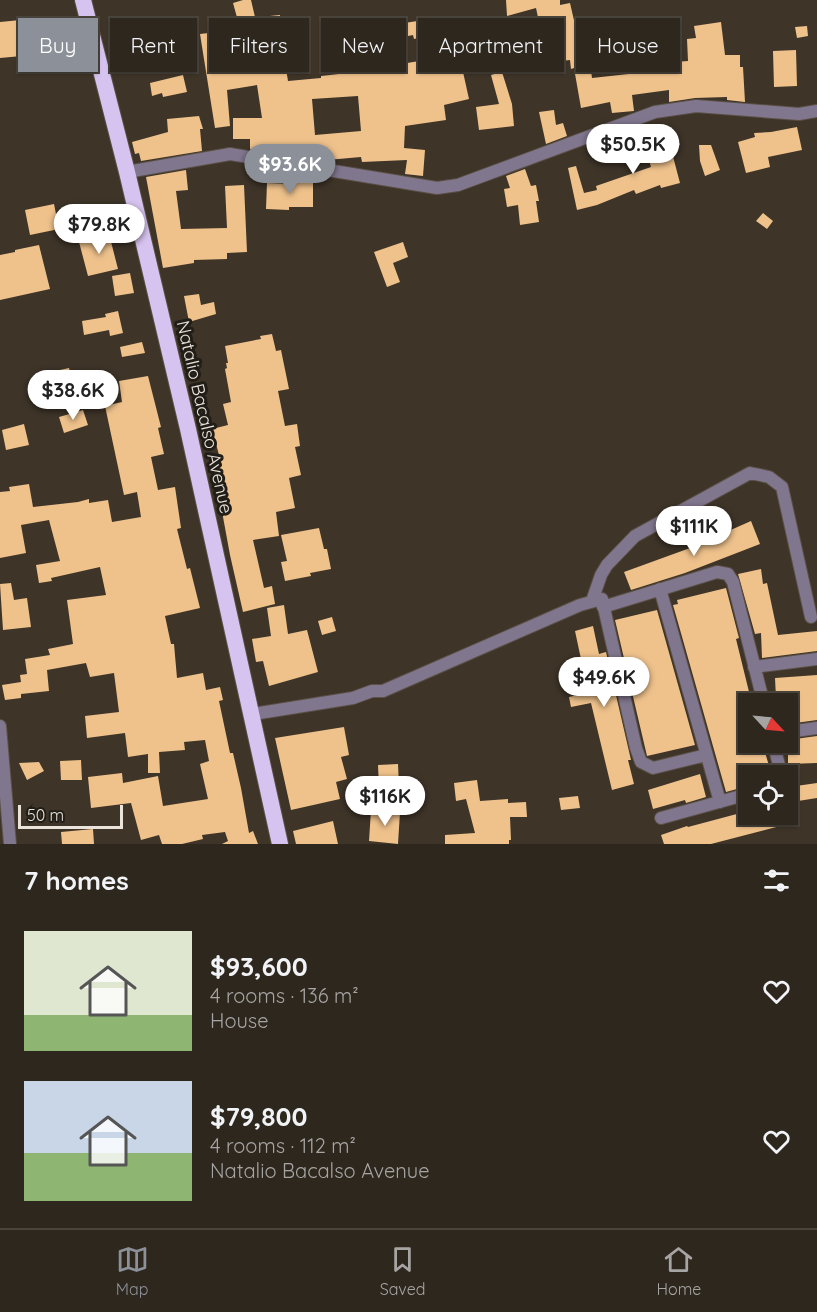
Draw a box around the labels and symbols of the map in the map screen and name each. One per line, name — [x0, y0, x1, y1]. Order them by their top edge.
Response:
pin: $50.5K — [584, 124, 682, 175]
pin: $93.6K — [241, 144, 339, 195]
pin: $79.8K — [50, 204, 148, 255]
street label: Natalio Bacalso Avenue — [172, 318, 238, 516]
pin: $38.6K — [24, 370, 122, 421]
pin: $111K — [652, 506, 736, 557]
pin: $49.6K — [555, 657, 653, 708]
north arrow — [738, 693, 798, 753]
pin: $116K — [343, 776, 427, 827]
scale bar — [18, 802, 123, 830]

